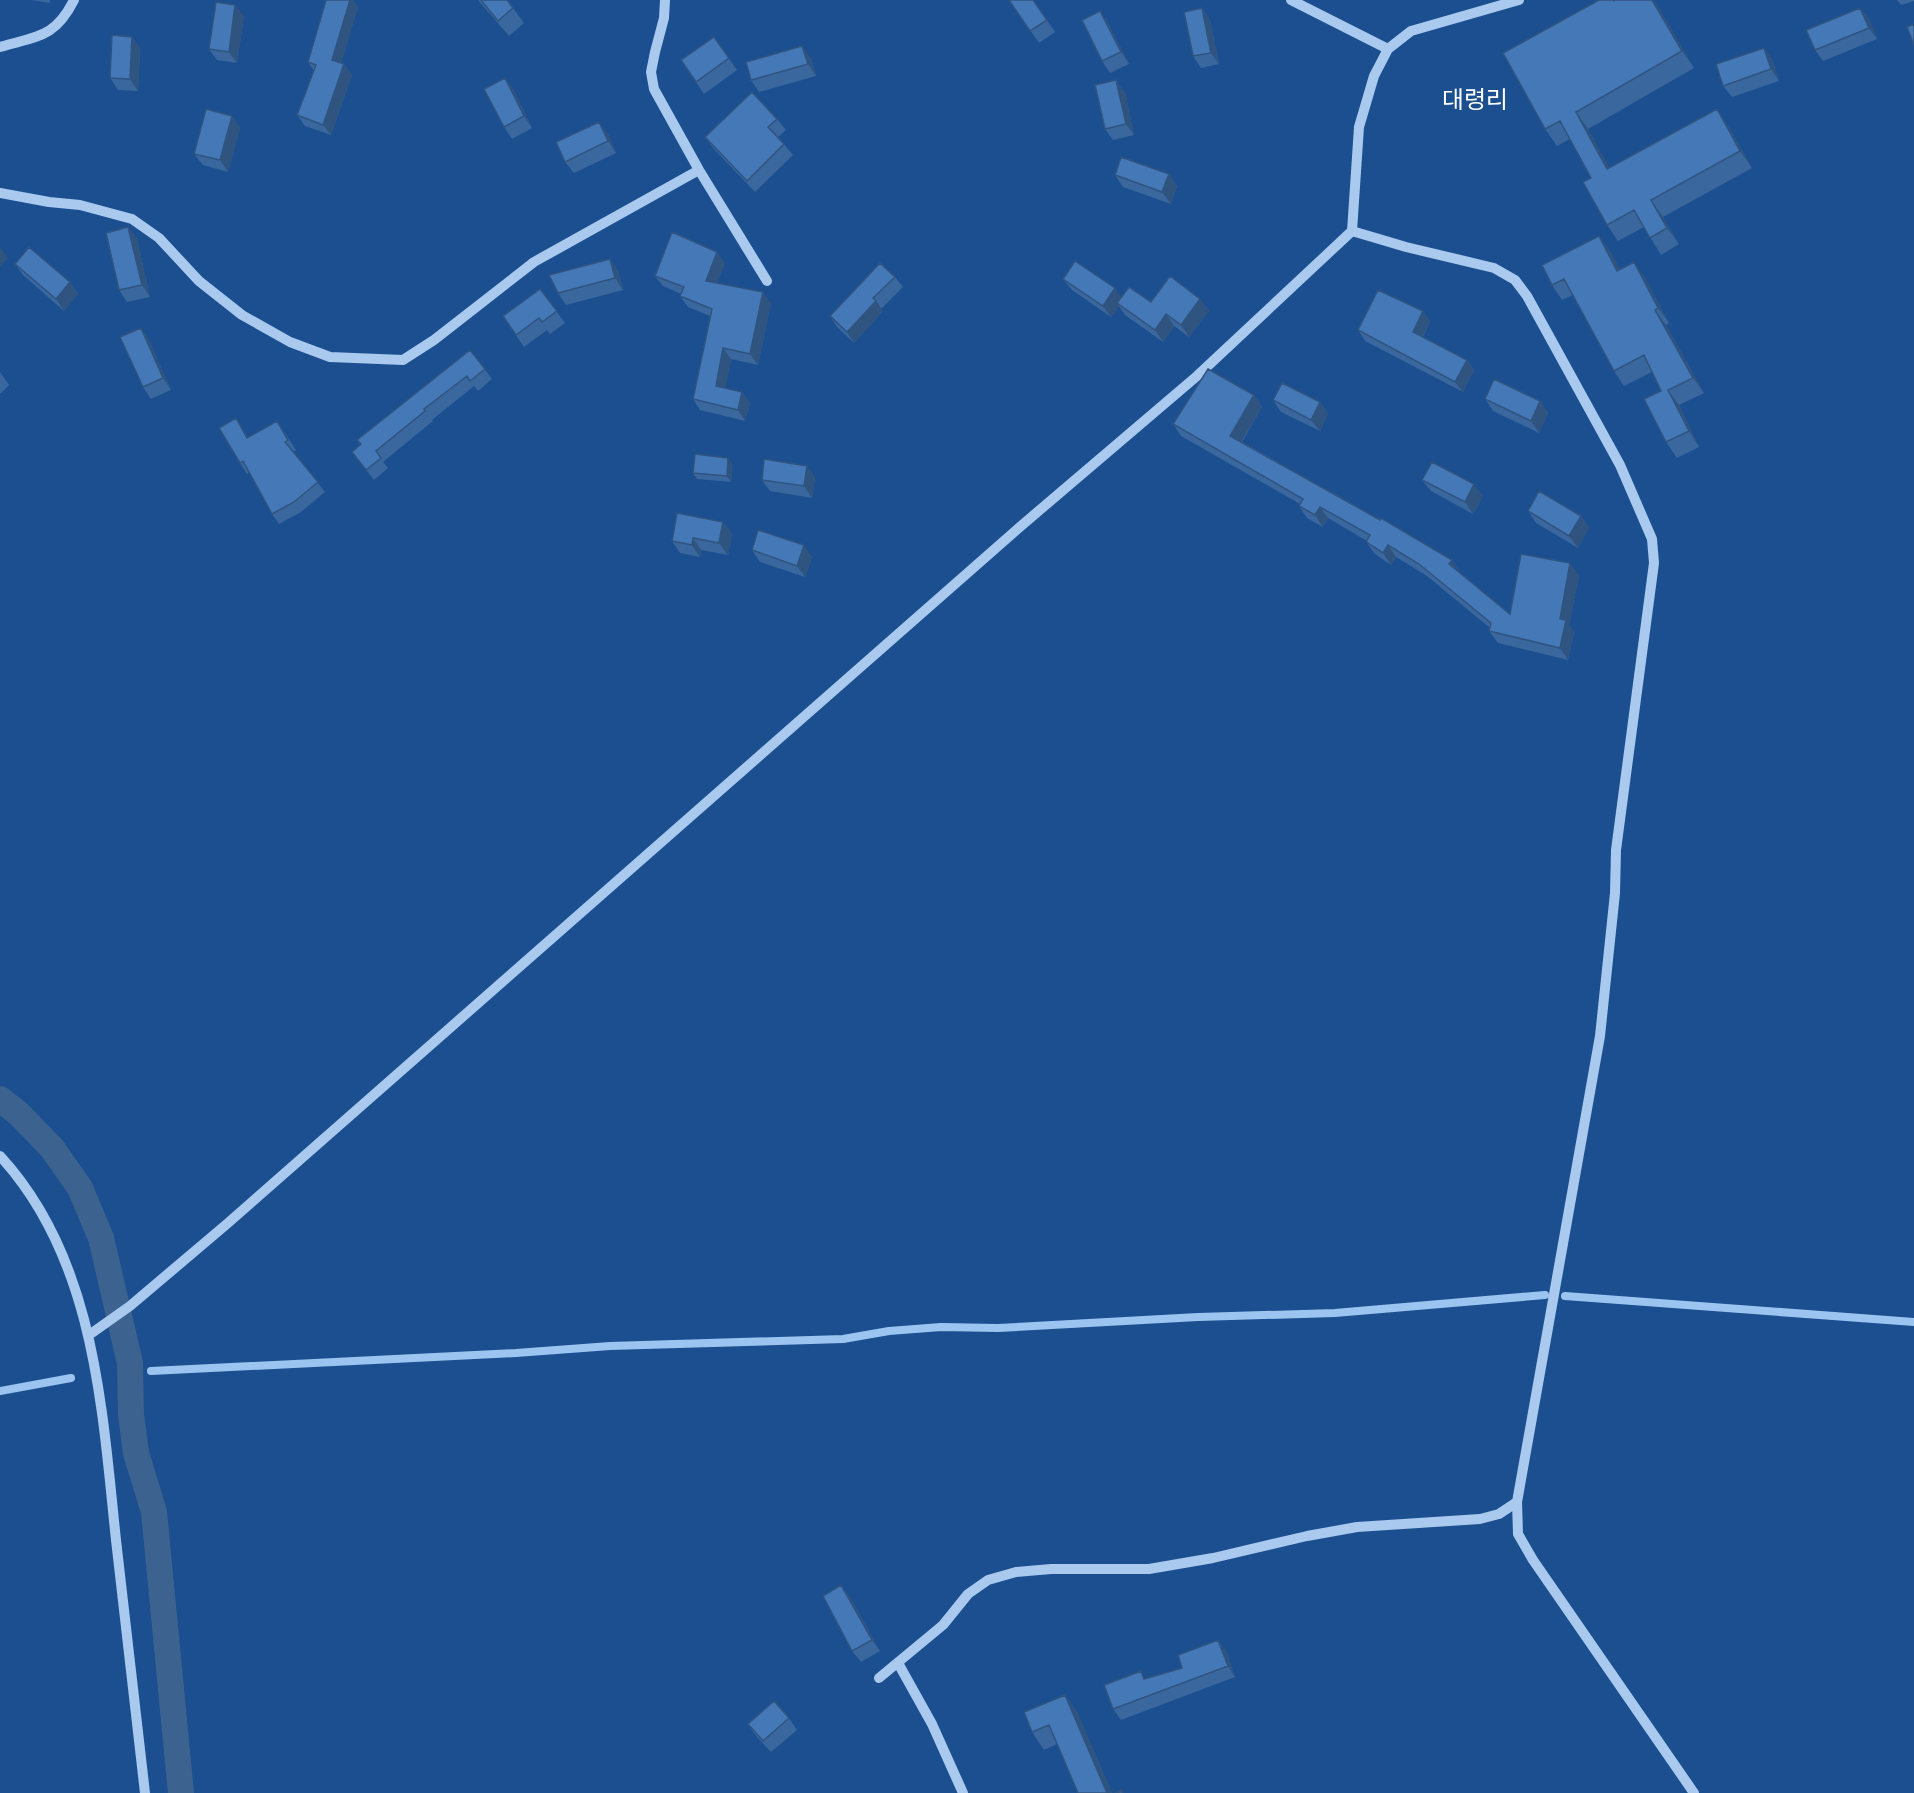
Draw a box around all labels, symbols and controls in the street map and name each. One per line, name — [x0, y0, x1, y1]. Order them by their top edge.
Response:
district label: 대령리 — [1442, 83, 1508, 115]

